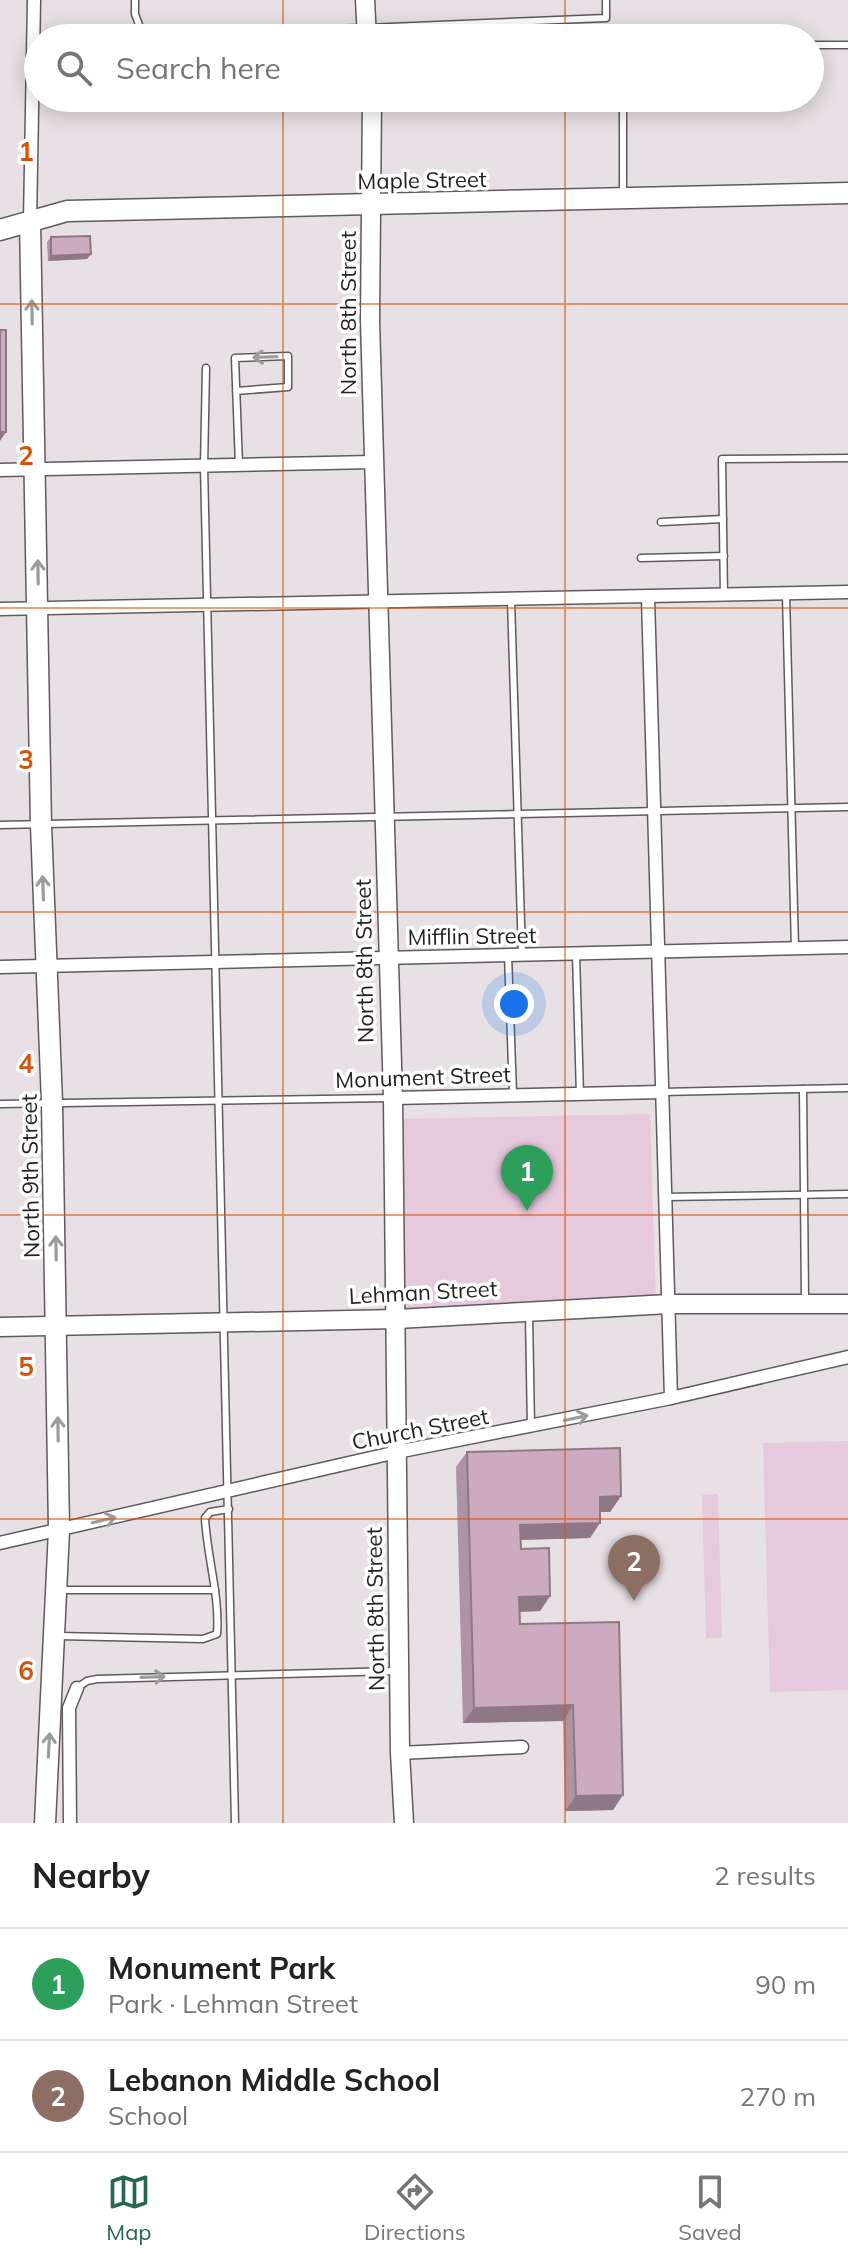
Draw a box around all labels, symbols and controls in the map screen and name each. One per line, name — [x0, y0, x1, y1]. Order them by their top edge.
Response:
search box — [24, 24, 824, 112]
icon: search — [52, 46, 96, 90]
text: Search here — [116, 49, 281, 87]
text: 1 — [18, 135, 34, 168]
street label: Maple Street — [357, 165, 487, 195]
street label: North 8th Street — [334, 231, 362, 395]
one-way arrow — [25, 299, 40, 326]
one-way arrow — [252, 349, 279, 364]
text: 2 — [18, 439, 34, 472]
one-way arrow — [30, 559, 46, 586]
text: 3 — [18, 743, 34, 776]
one-way arrow — [35, 875, 50, 902]
street label: North 8th Street — [349, 878, 379, 1043]
street label: Mifflin Street — [407, 921, 537, 951]
your location — [494, 984, 534, 1024]
text: 4 — [18, 1047, 34, 1080]
street label: Monument Street — [335, 1060, 511, 1094]
street label: North 9th Street — [15, 1093, 45, 1258]
pin: 1 — [501, 1145, 553, 1211]
one-way arrow — [48, 1235, 63, 1262]
street label: Lehman Street — [348, 1274, 498, 1310]
text: 5 — [18, 1350, 34, 1383]
street label: Church Street — [349, 1402, 491, 1456]
one-way arrow — [563, 1410, 589, 1425]
one-way arrow — [51, 1416, 66, 1443]
one-way arrow — [90, 1512, 116, 1527]
street label: North 8th Street — [360, 1526, 390, 1691]
pin: 2 — [608, 1535, 660, 1601]
text: 6 — [18, 1654, 34, 1687]
one-way arrow — [139, 1669, 166, 1684]
one-way arrow — [41, 1732, 56, 1759]
text: Nearby — [32, 1854, 150, 1897]
text: 2 results — [714, 1859, 816, 1892]
text: Monument Park — [108, 1949, 335, 1987]
text: 1 — [50, 1968, 66, 2001]
text: 90 m — [755, 1968, 816, 2001]
text: Park · Lehman Street — [108, 1987, 358, 2020]
text: Lebanon Middle School — [108, 2061, 440, 2099]
text: 2 — [50, 2080, 66, 2113]
text: 270 m — [740, 2080, 816, 2113]
text: School — [108, 2099, 188, 2132]
tab: Map — [106, 2170, 152, 2246]
tab: Directions — [364, 2170, 466, 2246]
tab: Saved — [678, 2170, 742, 2246]

